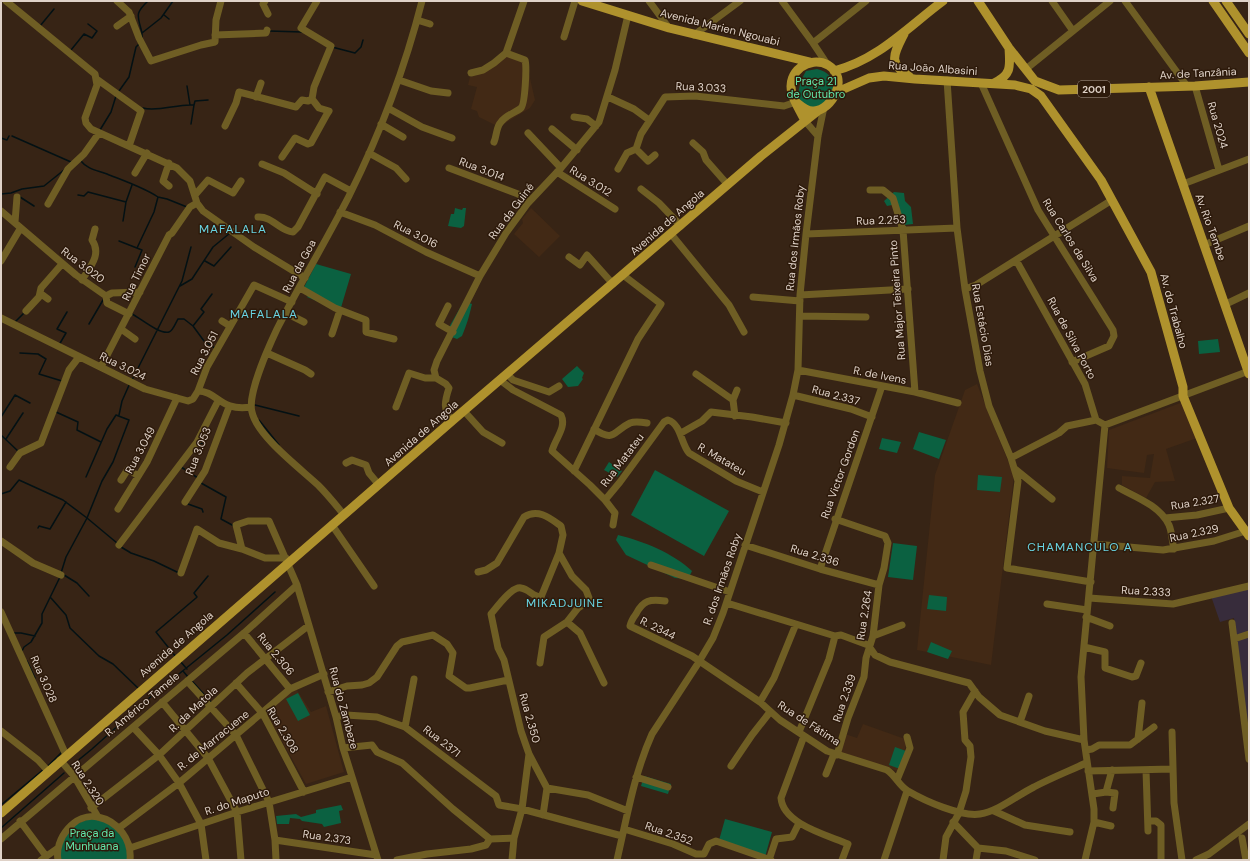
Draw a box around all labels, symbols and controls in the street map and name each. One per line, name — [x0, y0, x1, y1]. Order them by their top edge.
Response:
street label: Avenida Marien Ngouabi — [659, 5, 781, 49]
street label: Rua João Albasini — [888, 58, 978, 78]
street label: Av. de Tanzânia — [1159, 64, 1237, 82]
park label: Praça 21 de Outubro — [787, 74, 845, 101]
street label: Rua 3.033 — [675, 79, 727, 95]
road number: 2001 — [1078, 81, 1110, 97]
street label: Rua 2024 — [1205, 100, 1231, 150]
street label: Rua 3.014 — [457, 154, 507, 184]
street label: Rua 3.012 — [567, 163, 615, 199]
street label: Rua da Guiné — [485, 180, 537, 242]
street label: Rua dos Irmãos Roby — [782, 184, 808, 292]
street label: Avenida de Angola — [627, 186, 707, 258]
street label: Av. Rio Tembe — [1192, 192, 1230, 262]
street label: Rua Carlos da Silva — [1040, 196, 1102, 284]
street label: Rua 2.253 — [856, 212, 906, 228]
street label: Rua 3.016 — [392, 217, 441, 251]
district label: MAFALALA — [199, 221, 267, 237]
street label: Rua da Goa — [279, 237, 319, 295]
street label: Rua Major Teixeira Pinto — [886, 239, 908, 361]
street label: Rua 3.020 — [58, 244, 108, 286]
street label: Rua Timor — [119, 251, 153, 303]
street label: Av. do Trabalho — [1157, 272, 1191, 350]
street label: Rua Estácio Dias — [969, 283, 997, 367]
street label: Rua de Silva Porto — [1044, 295, 1100, 381]
district label: MAFALALA — [230, 306, 298, 322]
street label: Rua 3.051 — [187, 329, 221, 377]
street label: Rua 3.024 — [97, 349, 149, 383]
street label: R. de Ivens — [852, 363, 908, 387]
street label: Rua 2.337 — [811, 382, 862, 408]
street label: Avenida de Angola — [381, 397, 461, 469]
street label: Rua 3.049 — [122, 424, 158, 476]
street label: Rua 3.053 — [182, 425, 214, 477]
street label: Rua Victor Gordon — [817, 427, 863, 521]
street label: Rua Matateu — [597, 430, 647, 490]
street label: R. Matateu — [695, 440, 749, 478]
street label: Rua 2.327 — [1170, 491, 1220, 513]
street label: Rua 2.329 — [1168, 521, 1220, 545]
street label: R. dos Irmãos Roby — [700, 531, 744, 627]
district label: CHAMANCULO A — [1027, 539, 1133, 555]
street label: Rua 2.336 — [789, 541, 841, 569]
street label: Rua 2.333 — [1121, 583, 1171, 599]
street label: Rua 2.264 — [853, 589, 875, 641]
district label: MIKADJUINE — [526, 595, 604, 611]
street label: Avenida de Angola — [136, 608, 216, 680]
street label: R. 2344 — [638, 613, 678, 643]
street label: Rua 2.306 — [254, 630, 298, 678]
street label: Rua 3.028 — [27, 653, 61, 705]
street label: Rua do Zambeze — [326, 665, 362, 751]
street label: R. Américo Tamele — [102, 669, 182, 739]
street label: Rua 2.339 — [829, 672, 859, 724]
street label: R. da Matola — [166, 683, 220, 735]
street label: Rua 2.350 — [516, 692, 544, 744]
street label: Rua de Fátima — [775, 698, 843, 748]
street label: Rua 2.308 — [264, 704, 302, 756]
street label: R. de Marracuene — [174, 707, 252, 773]
street label: Rua 2371 — [420, 722, 464, 760]
street label: Rua 2.320 — [68, 758, 108, 808]
street label: R. do Maputo — [203, 784, 271, 818]
street label: Rua 2.352 — [643, 818, 695, 848]
park label: Praça da Munhuana — [66, 826, 118, 853]
street label: Rua 2.373 — [302, 827, 352, 847]

